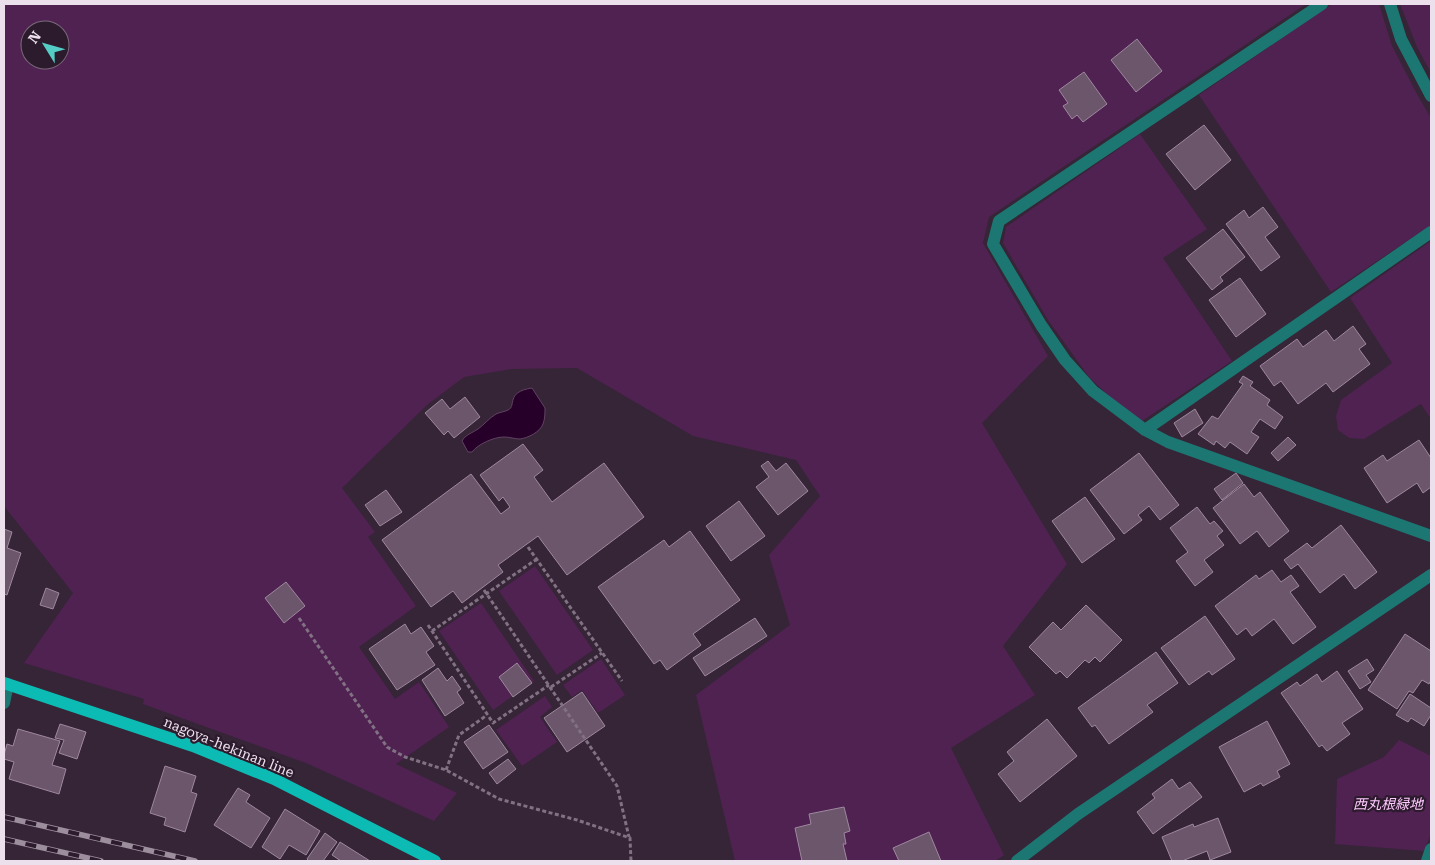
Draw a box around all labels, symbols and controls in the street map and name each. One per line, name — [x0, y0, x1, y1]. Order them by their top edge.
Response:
north arrow — [20, 20, 70, 70]
text: N — [25, 28, 44, 46]
street label: nagoya-hekinan line — [162, 714, 297, 781]
park label: 西丸根緑地 — [1353, 796, 1425, 812]

